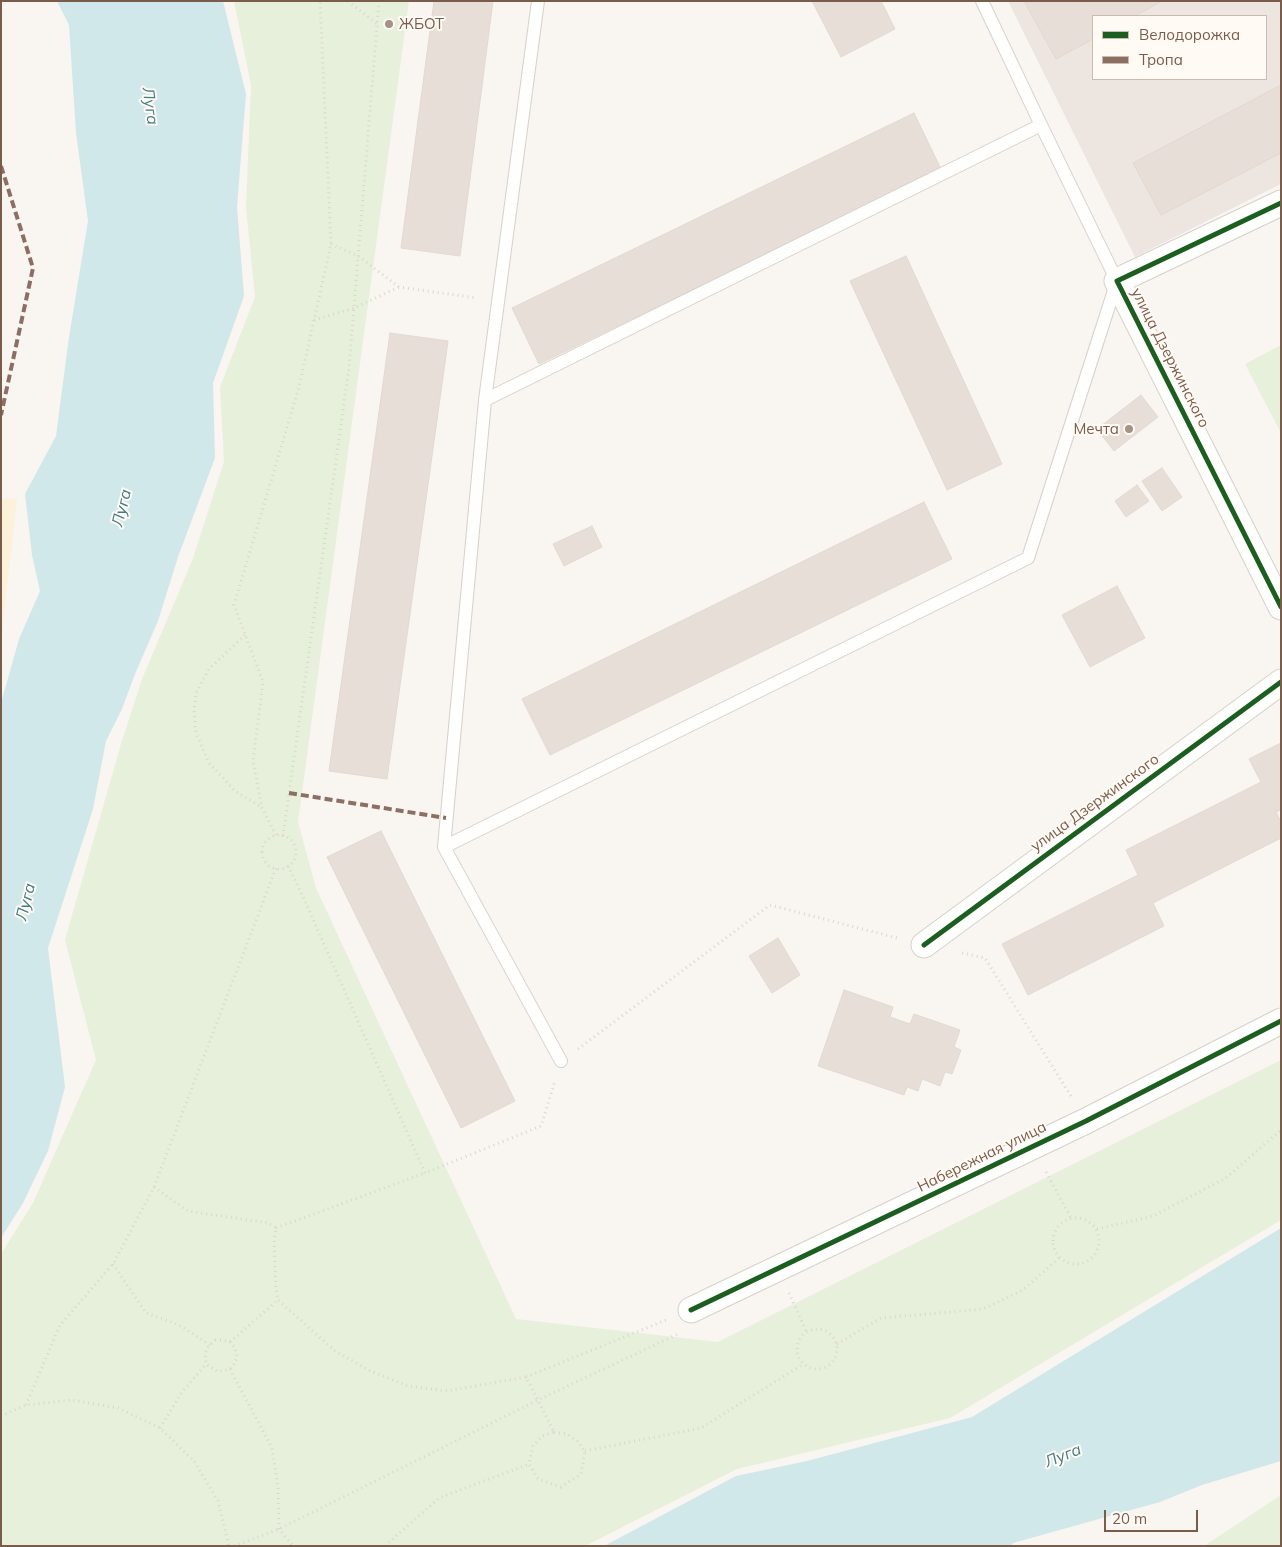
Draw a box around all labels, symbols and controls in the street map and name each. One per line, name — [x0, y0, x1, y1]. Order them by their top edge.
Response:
place label: ЖБОТ — [399, 15, 444, 33]
legend — [1092, 15, 1267, 80]
marker: ЖБОТ — [383, 18, 395, 30]
text: Велодорожка — [1139, 25, 1240, 44]
text: Тропа — [1139, 50, 1183, 69]
water label: Луга — [138, 86, 162, 126]
street label: улица Дзержинского — [1127, 285, 1213, 431]
place label: Мечта — [1073, 420, 1119, 438]
marker: Мечта — [1123, 423, 1135, 435]
water label: Луга — [108, 487, 136, 529]
street label: улица Дзержинского — [1027, 750, 1163, 856]
water label: Луга — [12, 881, 40, 923]
street label: Набережная улица — [915, 1118, 1049, 1196]
water label: Луга — [1042, 1440, 1084, 1472]
scale bar — [1107, 1500, 1201, 1532]
text: 20 m — [1112, 1509, 1147, 1528]

